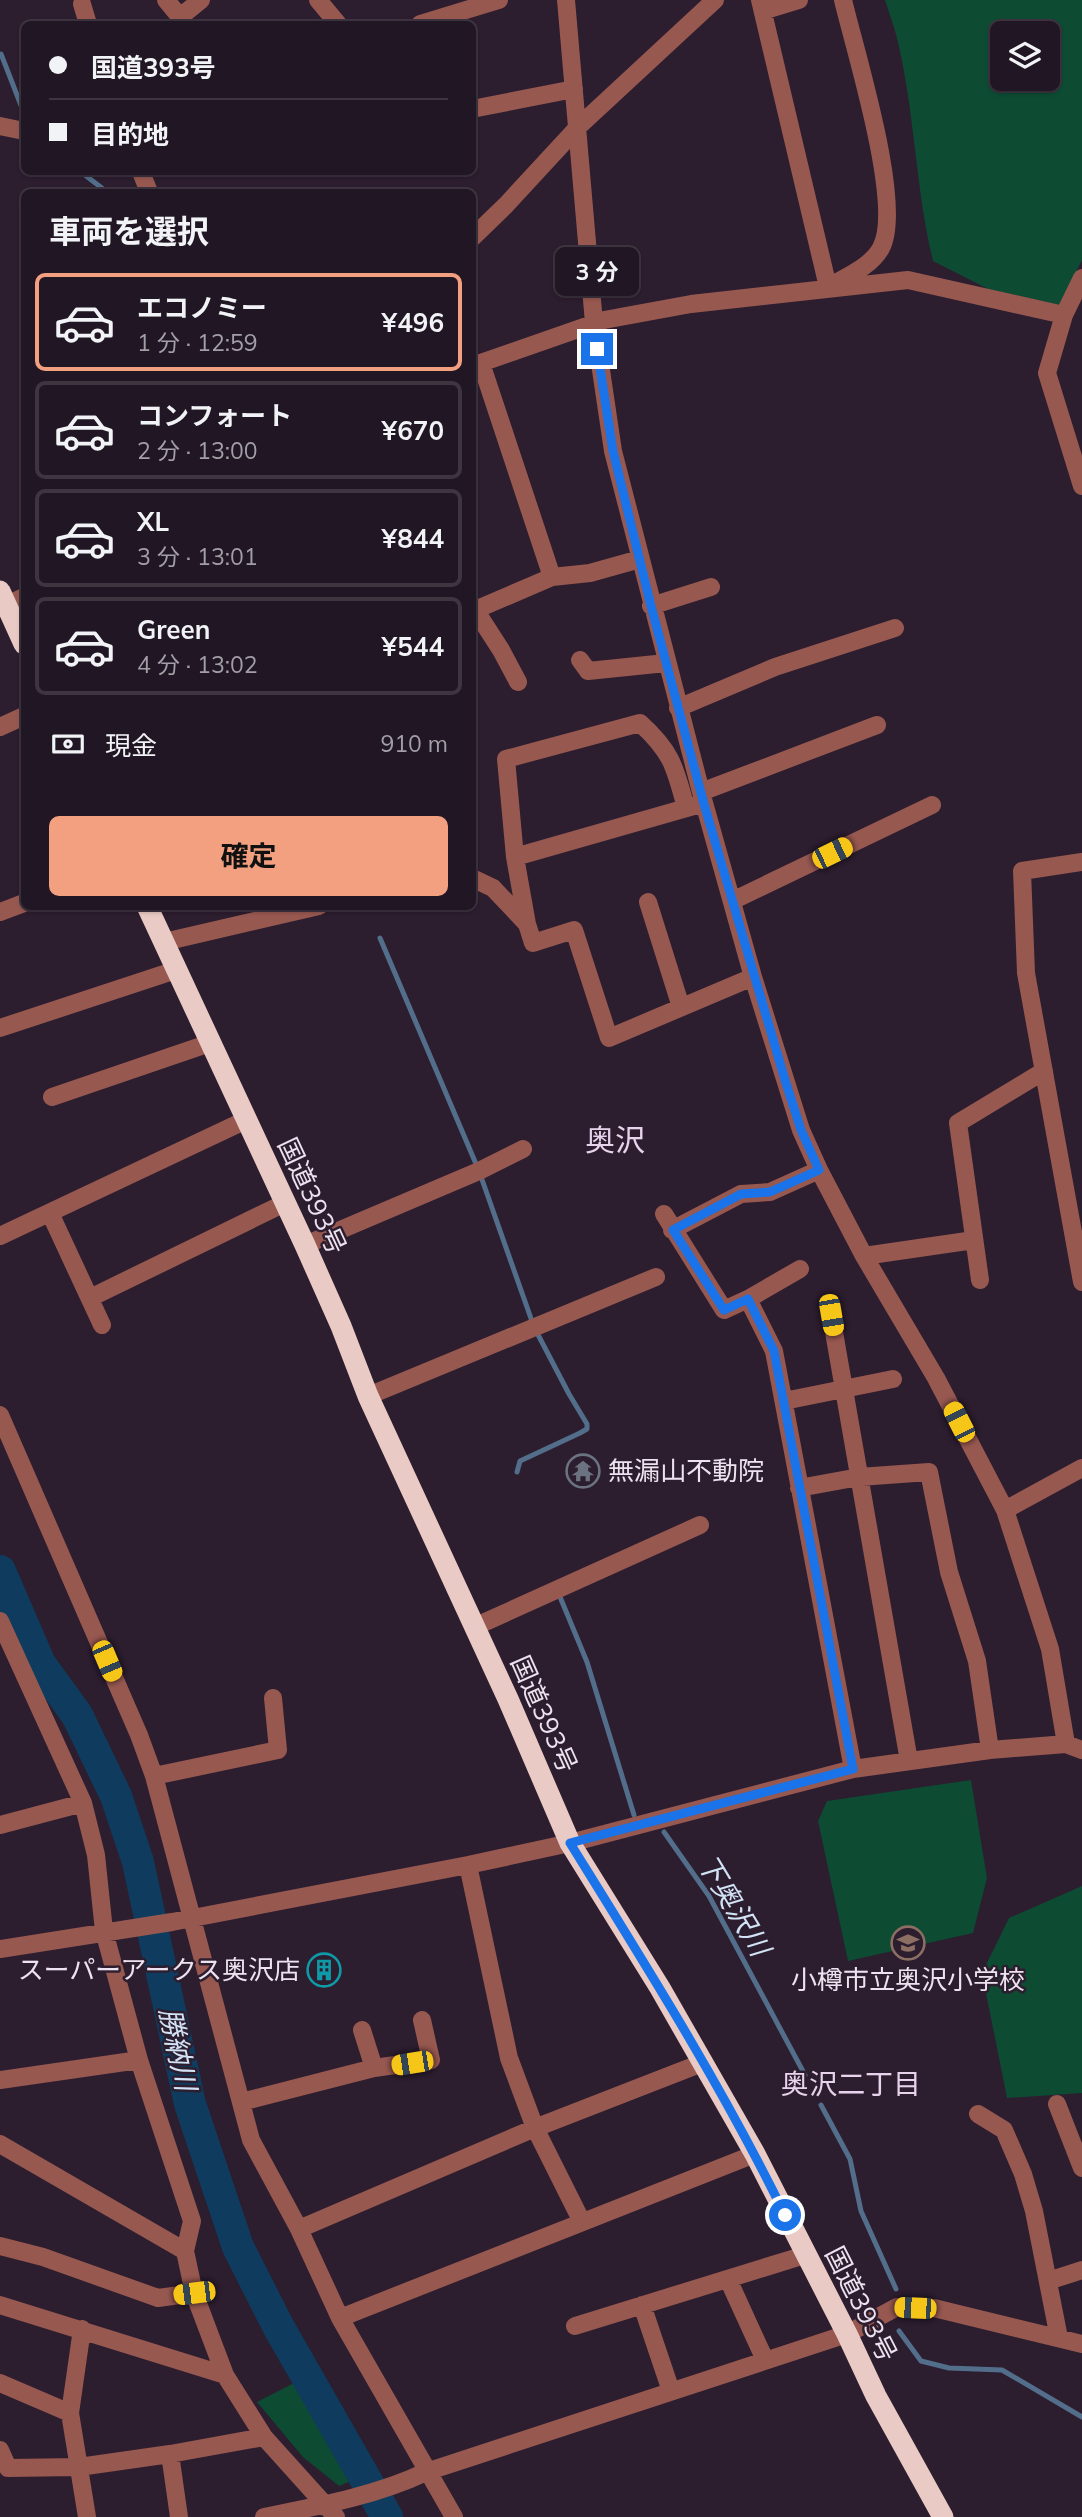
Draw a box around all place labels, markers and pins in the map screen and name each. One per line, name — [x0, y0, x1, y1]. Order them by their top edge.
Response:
temple icon: 無漏山不動院 — [564, 1452, 602, 1490]
place label: 無漏山不動院 — [608, 1454, 764, 1487]
school or university icon: 小樽市立奥沢小学校 — [889, 1924, 927, 1962]
building icon: スーパーアークス奥沢店 — [305, 1951, 343, 1989]
place label: スーパーアークス奥沢店 — [18, 1953, 300, 1986]
place label: 小樽市立奥沢小学校 — [791, 1963, 1025, 1996]

